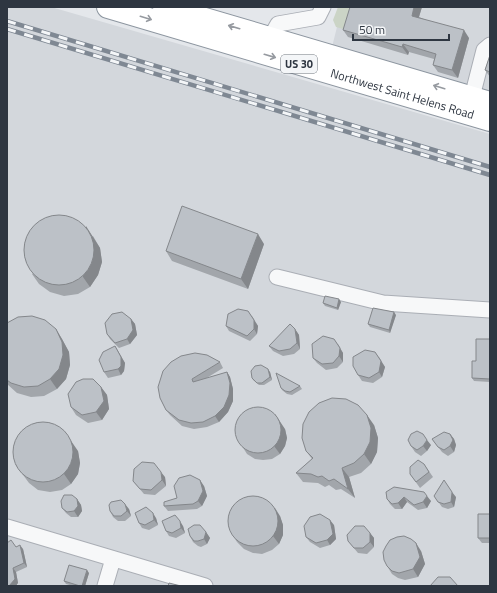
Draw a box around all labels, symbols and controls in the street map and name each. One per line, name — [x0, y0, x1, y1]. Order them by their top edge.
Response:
one-way arrow — [139, 15, 152, 22]
scale bar — [353, 16, 449, 42]
text: 50 m — [359, 20, 385, 39]
one-way arrow — [228, 23, 241, 30]
one-way arrow — [264, 52, 277, 60]
road number: US 30 — [281, 55, 317, 73]
street label: Northwest Saint Helens Road — [328, 63, 477, 124]
one-way arrow — [433, 83, 446, 90]

